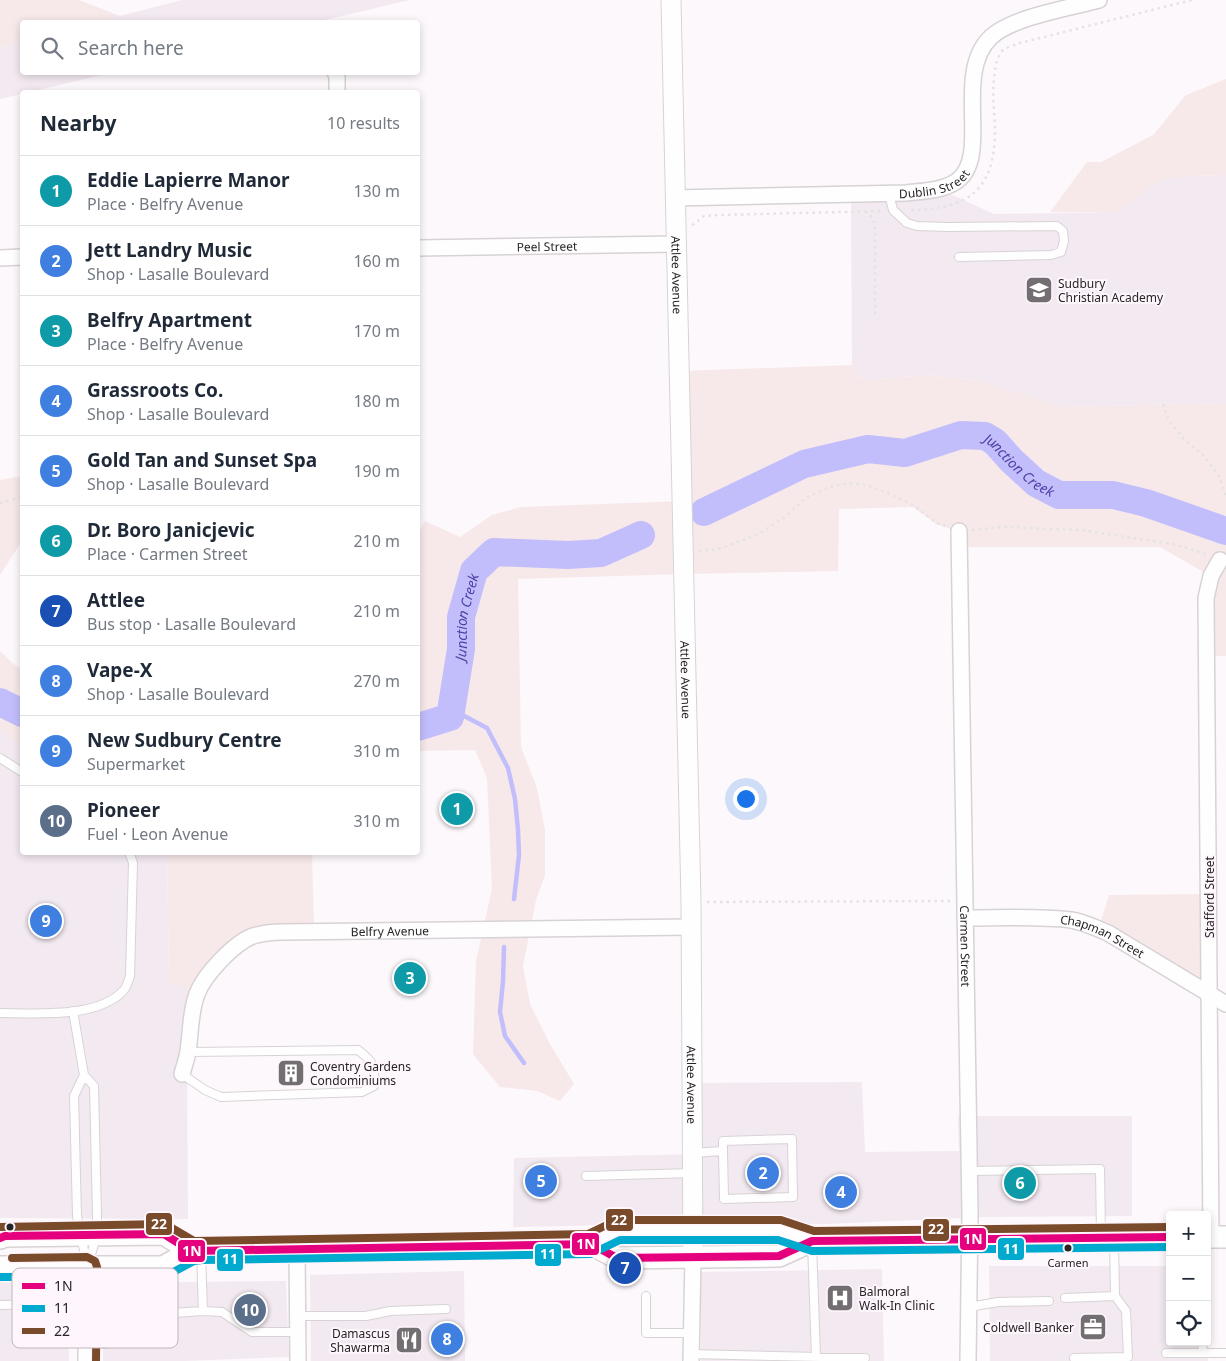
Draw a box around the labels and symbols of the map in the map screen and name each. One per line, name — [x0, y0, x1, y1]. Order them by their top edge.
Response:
street label: Dublin Street — [899, 165, 974, 202]
street label: Attlee Avenue — [668, 236, 686, 315]
street label: Peel Street — [517, 237, 578, 255]
school or university icon: Sudbury Christian Academy — [1024, 275, 1054, 305]
place label: Sudbury Christian Academy — [1058, 275, 1164, 306]
water label: Junction Creek — [978, 427, 1059, 501]
water label: Junction Creek — [449, 570, 483, 665]
street label: Attlee Avenue — [677, 640, 695, 719]
your location — [733, 786, 759, 812]
pin: 1 — [441, 790, 473, 828]
street label: Stafford Street — [1201, 855, 1218, 938]
pin: 9 — [30, 902, 62, 940]
street label: Carmen Street — [957, 905, 975, 987]
street label: Chapman Street — [1060, 910, 1148, 962]
street label: Belfry Avenue — [351, 922, 429, 940]
pin: 3 — [394, 959, 426, 997]
street label: Attlee Avenue — [683, 1046, 701, 1124]
building icon: Coventry Gardens Condominiums — [276, 1058, 306, 1088]
place label: Coventry Gardens Condominiums — [310, 1058, 411, 1089]
pin: 2 — [747, 1154, 779, 1192]
pin: 5 — [525, 1162, 557, 1200]
pin: 6 — [1004, 1164, 1036, 1202]
pin: 4 — [825, 1173, 857, 1211]
line badge: 22 — [605, 1208, 634, 1232]
text: 22 — [611, 1210, 627, 1229]
line badge: 22 — [145, 1212, 173, 1236]
text: 22 — [151, 1214, 167, 1233]
line badge: 22 — [922, 1218, 950, 1242]
text: 22 — [928, 1219, 944, 1238]
unlabelled marker — [5, 1222, 15, 1232]
line badge: 1N — [959, 1227, 987, 1251]
text: 1N — [963, 1229, 983, 1248]
line badge: 1N — [571, 1232, 600, 1256]
text: 1N — [576, 1234, 596, 1253]
line badge: 11 — [997, 1237, 1025, 1261]
line badge: 1N — [177, 1239, 206, 1263]
text: 11 — [1003, 1239, 1019, 1258]
text: 1N — [182, 1241, 202, 1260]
line badge: 11 — [534, 1243, 562, 1267]
marker: Carmen — [1063, 1243, 1073, 1253]
text: 11 — [540, 1244, 556, 1263]
line badge: 11 — [216, 1248, 244, 1272]
text: 11 — [222, 1249, 238, 1268]
pin: 7 — [609, 1249, 641, 1287]
place label: Carmen — [1048, 1255, 1088, 1270]
legend — [12, 1268, 178, 1348]
text: 1N — [54, 1276, 73, 1295]
hospital icon: Balmoral Walk-In Clinic — [825, 1283, 855, 1313]
place label: Balmoral Walk-In Clinic — [859, 1283, 935, 1314]
pin: 10 — [234, 1291, 266, 1329]
text: 11 — [54, 1298, 70, 1317]
office icon: Coldwell Banker — [1078, 1312, 1108, 1342]
place label: Coldwell Banker — [983, 1319, 1074, 1336]
pin: 8 — [431, 1320, 463, 1358]
text: 22 — [54, 1321, 70, 1340]
place label: Damascus Shawarma — [330, 1325, 390, 1356]
restaurant icon: Damascus Shawarma — [394, 1325, 424, 1355]

